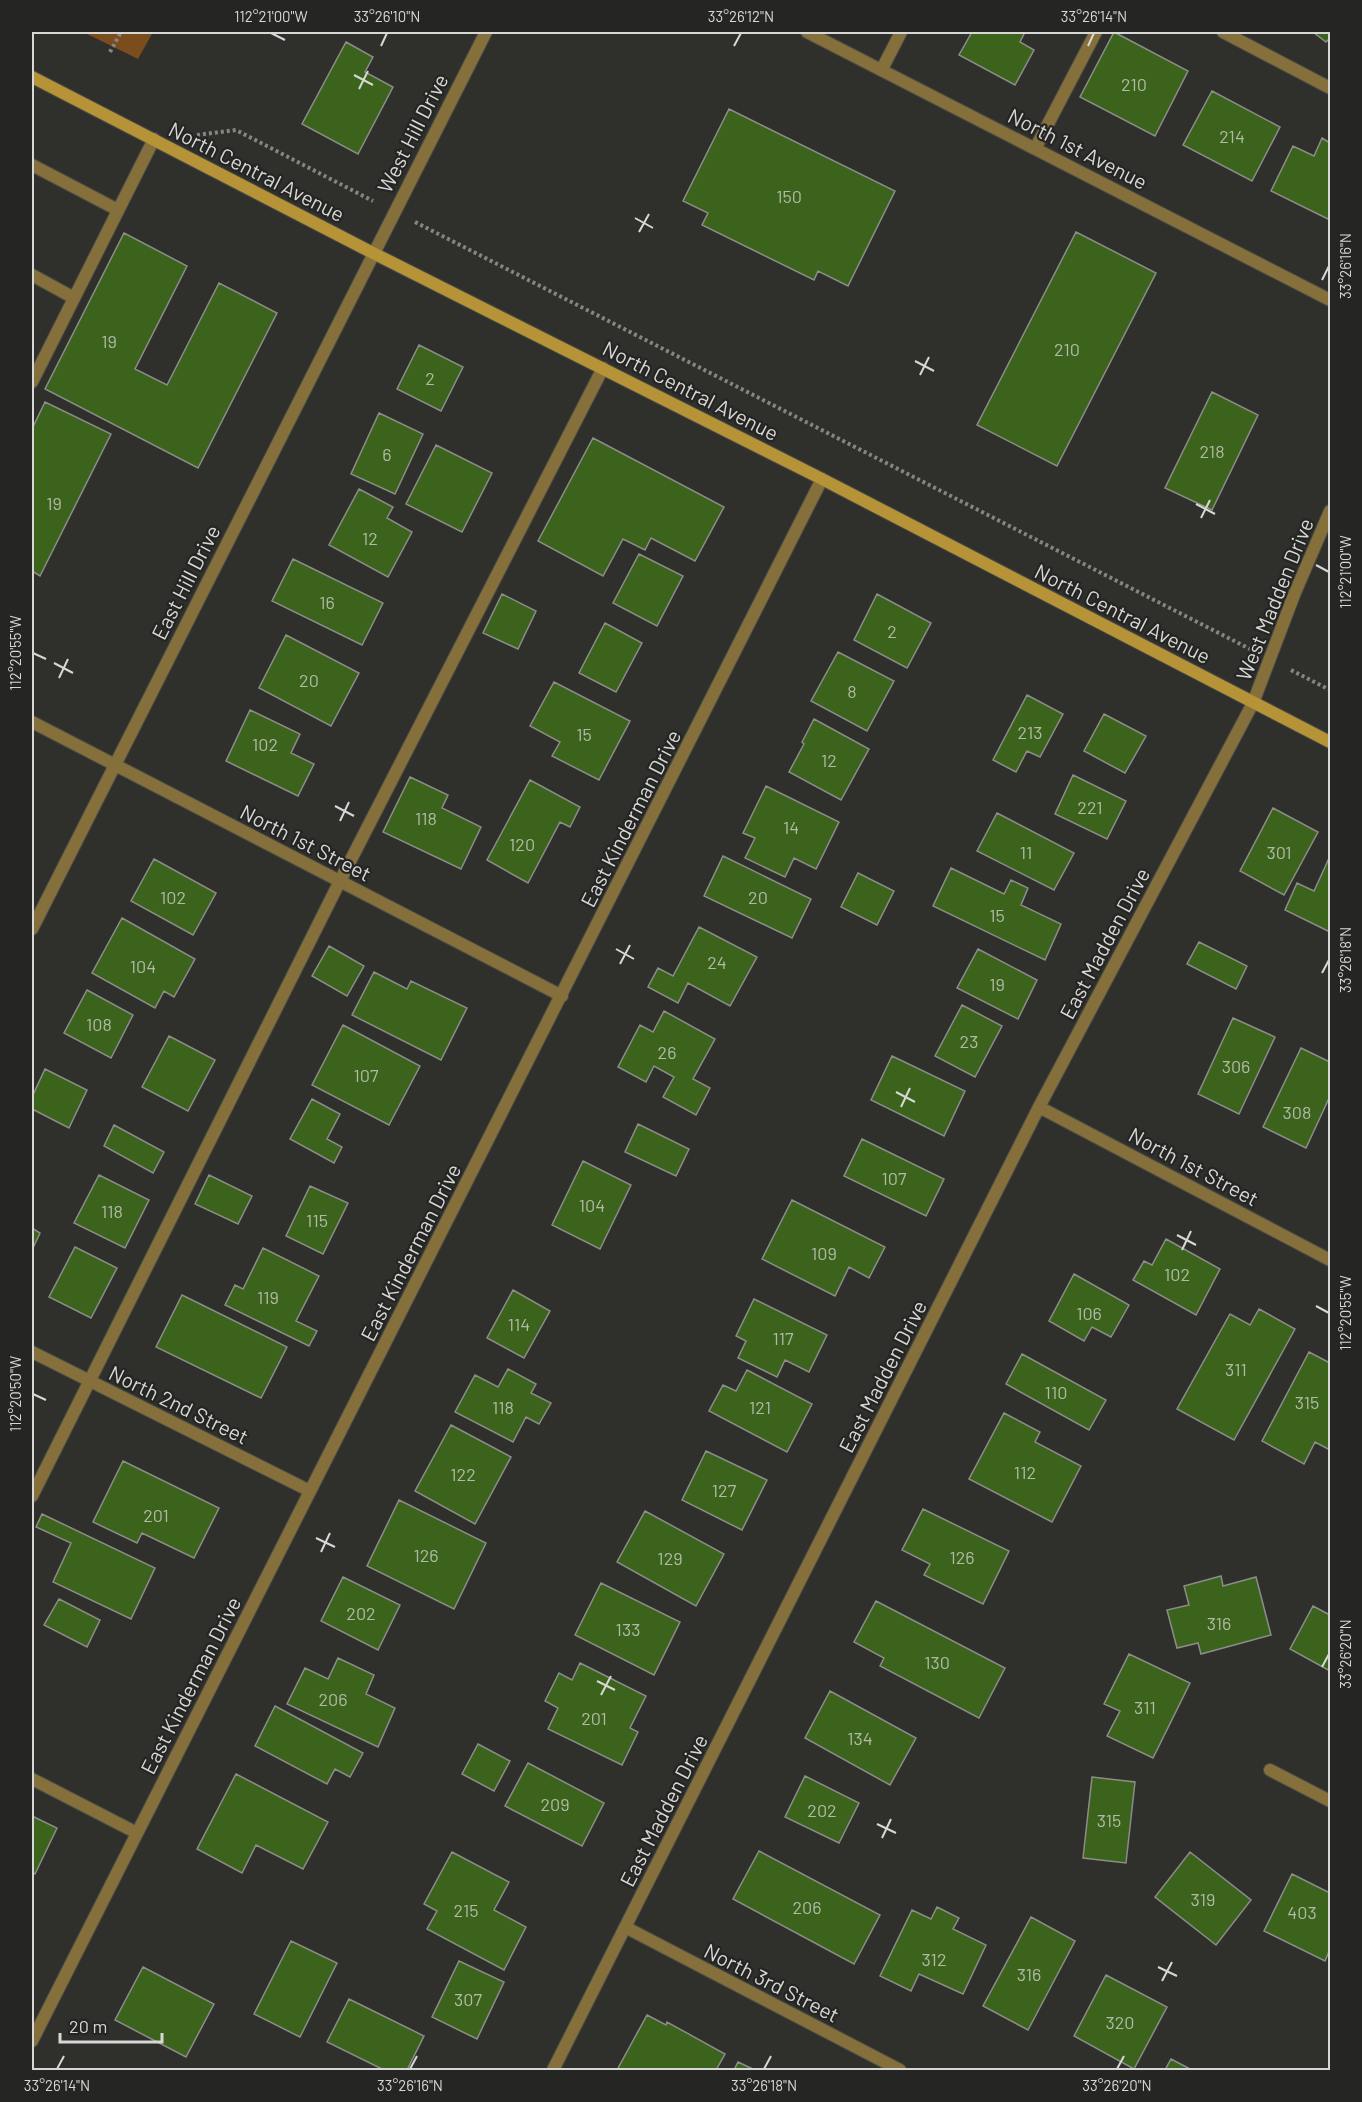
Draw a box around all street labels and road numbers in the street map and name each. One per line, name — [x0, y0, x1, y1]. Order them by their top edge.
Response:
street label: West Hill Drive — [371, 69, 453, 197]
street label: North 1st Avenue — [1004, 102, 1152, 194]
street label: North Central Avenue — [165, 116, 349, 226]
street label: North Central Avenue — [599, 335, 783, 445]
street label: West Madden Drive — [1230, 514, 1318, 684]
street label: East Hill Drive — [145, 521, 225, 643]
street label: North Central Avenue — [1031, 558, 1215, 668]
street label: East Kinderman Drive — [574, 725, 686, 911]
street label: North 1st Street — [236, 798, 376, 886]
street label: East Madden Drive — [1054, 863, 1154, 1023]
street label: North 1st Street — [1125, 1121, 1263, 1211]
street label: East Kinderman Drive — [354, 1159, 466, 1345]
street label: East Madden Drive — [833, 1296, 931, 1456]
street label: North 2nd Street — [105, 1359, 253, 1449]
street label: East Kinderman Drive — [134, 1592, 246, 1778]
street label: East Madden Drive — [614, 1730, 712, 1890]
street label: North 3rd Street — [700, 1937, 844, 2027]

